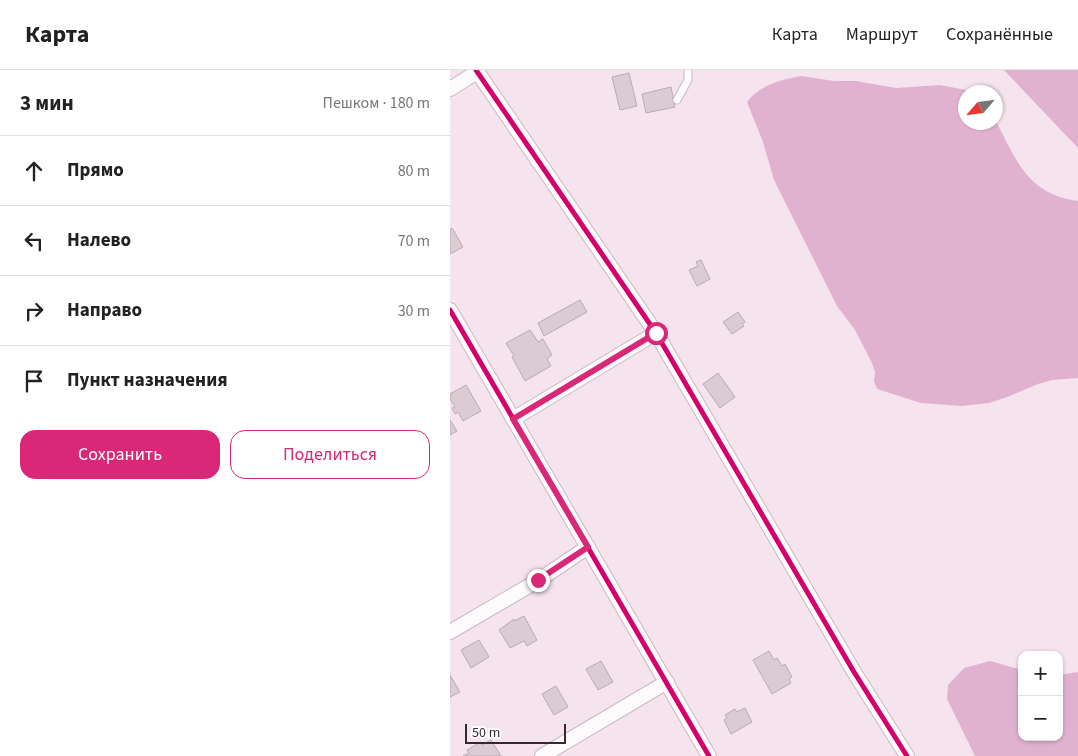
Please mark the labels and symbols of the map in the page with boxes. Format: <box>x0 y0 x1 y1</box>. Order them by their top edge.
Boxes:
north arrow <box>958 85 1003 130</box>
route start <box>645 322 668 345</box>
route end <box>527 569 550 592</box>
scale bar <box>465 721 566 744</box>

